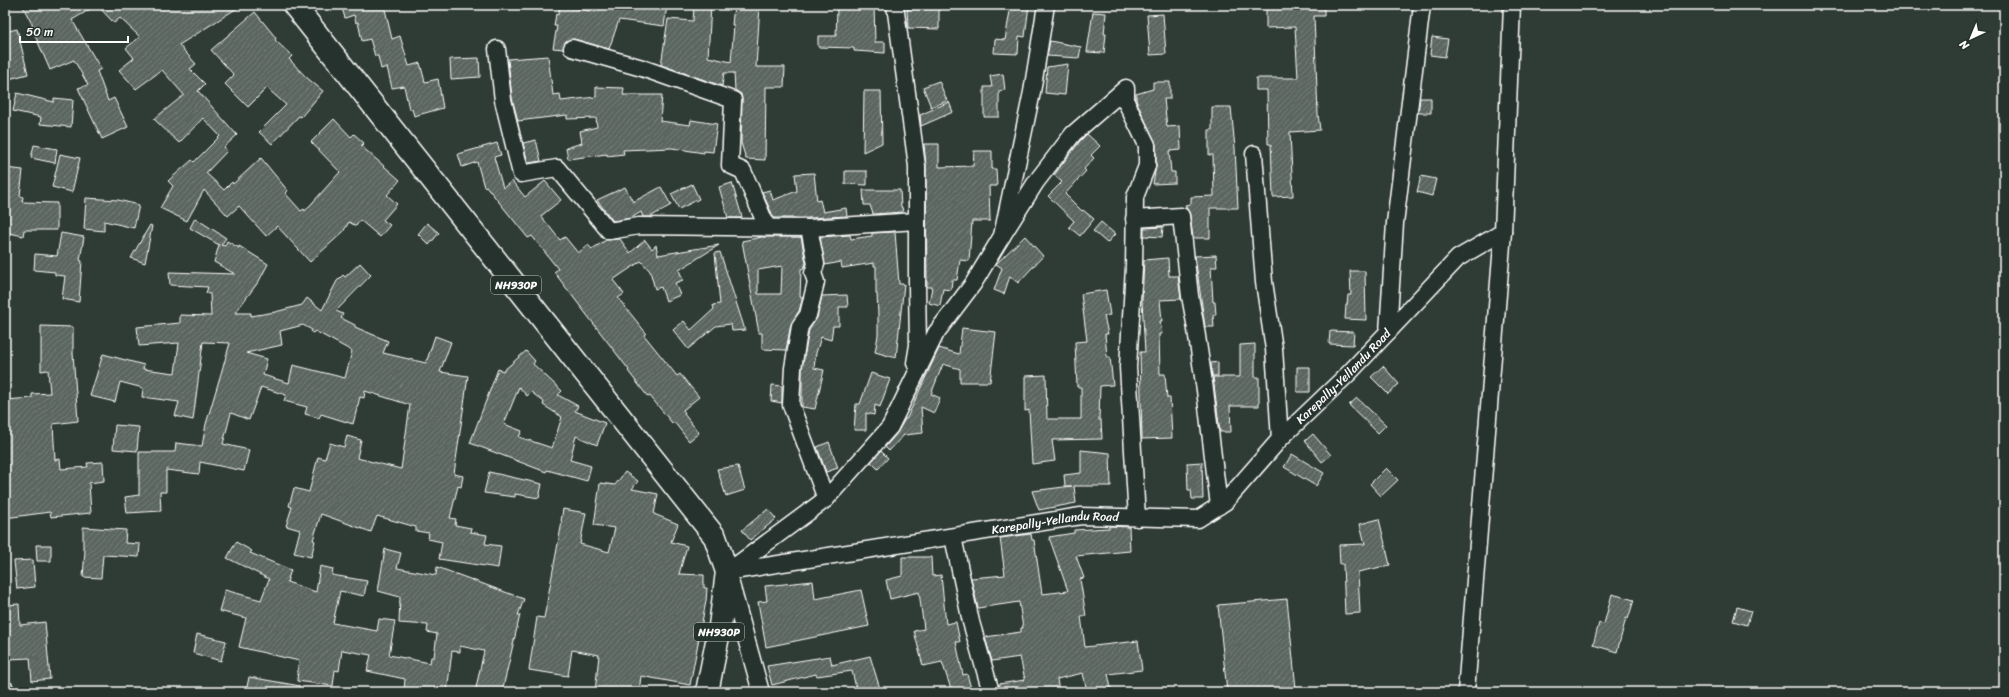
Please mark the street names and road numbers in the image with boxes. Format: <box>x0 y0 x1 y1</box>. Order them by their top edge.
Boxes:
road number: NH930P <box>491 276 541 294</box>
street label: Karepally-Yellandu Road <box>1290 322 1398 430</box>
street label: Karepally-Yellandu Road <box>990 505 1121 541</box>
road number: NH930P <box>694 623 744 641</box>

